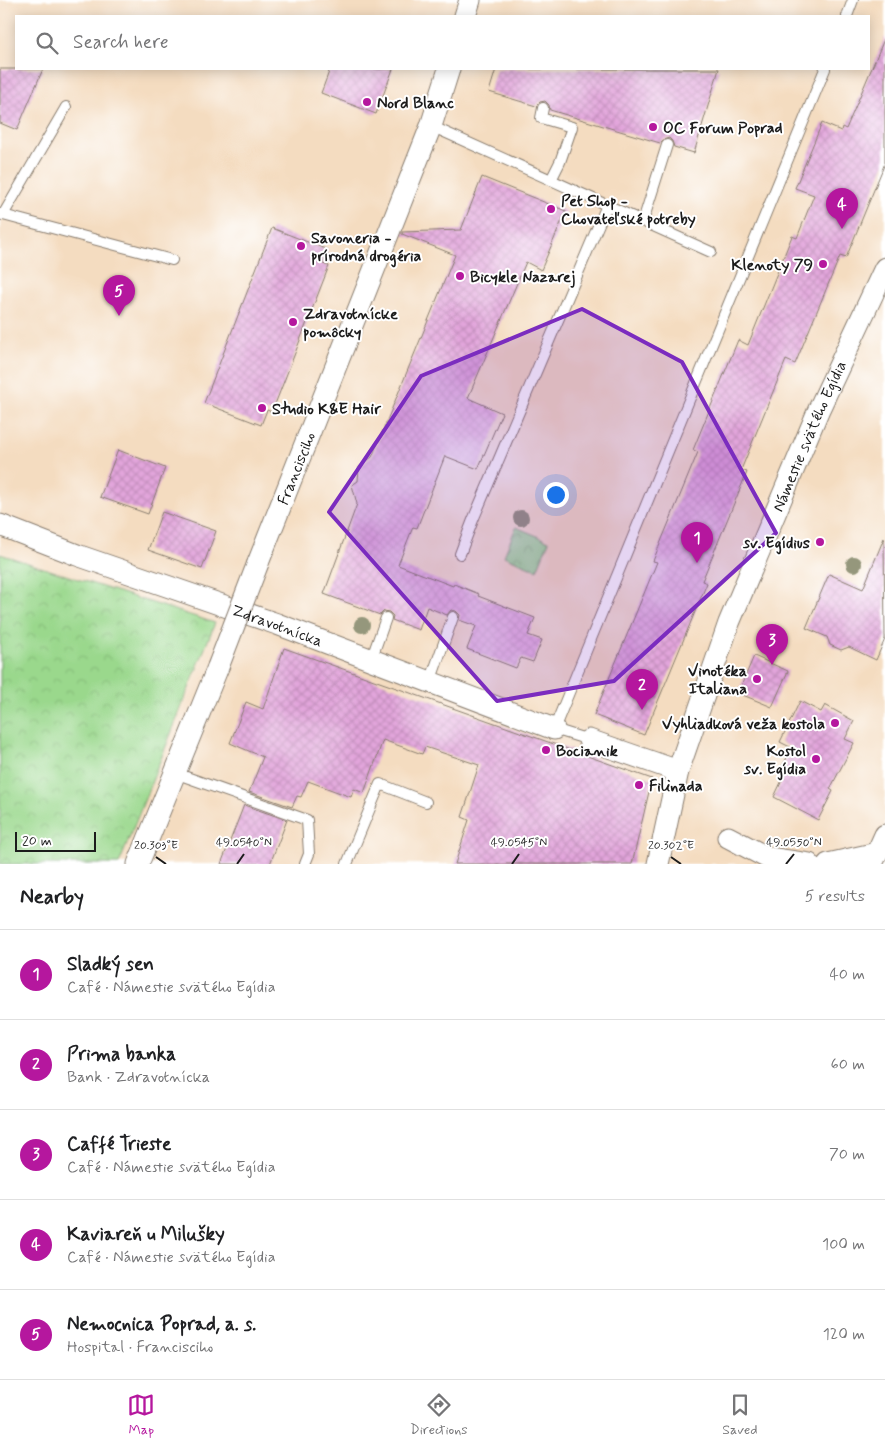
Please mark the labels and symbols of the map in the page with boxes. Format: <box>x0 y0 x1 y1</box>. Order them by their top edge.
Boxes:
place label: Nord Blanc <box>377 93 454 114</box>
marker: Nord Blanc <box>361 96 373 108</box>
place label: OC Forum Poprad <box>663 118 783 139</box>
marker: OC Forum Poprad <box>647 121 659 133</box>
pin: 4 <box>826 188 858 229</box>
place label: Pet Shop - Chovateľské potreby <box>561 191 696 230</box>
marker: Pet Shop - Chovateľské potreby <box>545 203 557 215</box>
place label: Savoneria - prírodná drogéria <box>311 228 422 268</box>
marker: Savoneria - prírodná drogéria <box>295 240 307 252</box>
place label: Klenoty 79 <box>731 255 813 276</box>
marker: Klenoty 79 <box>817 258 829 270</box>
place label: Bicykle Nazarej <box>470 267 576 288</box>
marker: Bicykle Nazarej <box>454 270 466 282</box>
pin: 5 <box>103 275 135 316</box>
place label: Zdravotnícke pomôcky <box>303 304 398 343</box>
marker: Zdravotnícke pomôcky <box>287 316 299 328</box>
street label: Námestie svätého Egídia <box>768 357 852 515</box>
place label: Studio K&E Hair <box>272 399 381 420</box>
marker: Studio K&E Hair <box>256 402 268 414</box>
street label: Francisciho <box>273 429 321 508</box>
your location <box>543 482 569 508</box>
pin: 1 <box>681 522 713 563</box>
place label: sv. Egídius <box>742 533 810 555</box>
marker: sv. Egídius <box>814 536 826 548</box>
street label: Zdravotnícka <box>229 600 326 652</box>
pin: 3 <box>756 624 788 665</box>
place label: Vinotéka Italiana <box>688 661 747 700</box>
pin: 2 <box>626 669 658 710</box>
marker: Vinotéka Italiana <box>751 673 763 685</box>
place label: Vyhliadková veža kostola <box>662 714 825 735</box>
marker: Vyhliadková veža kostola <box>829 717 841 729</box>
place label: Bocianik <box>556 741 618 762</box>
place label: Kostol sv. Egídia <box>743 741 806 781</box>
marker: Bocianik <box>540 744 552 756</box>
marker: Kostol sv. Egídia <box>810 753 822 765</box>
place label: Filinada <box>649 776 703 797</box>
marker: Filinada <box>633 779 645 791</box>
scale bar <box>15 829 96 852</box>
text: 49.0540°N <box>216 835 272 851</box>
text: 49.0545°N <box>491 835 547 851</box>
text: 49.0550°N <box>766 835 822 851</box>
text: 20.303°E <box>134 838 178 854</box>
text: 20.302°E <box>648 838 694 854</box>

